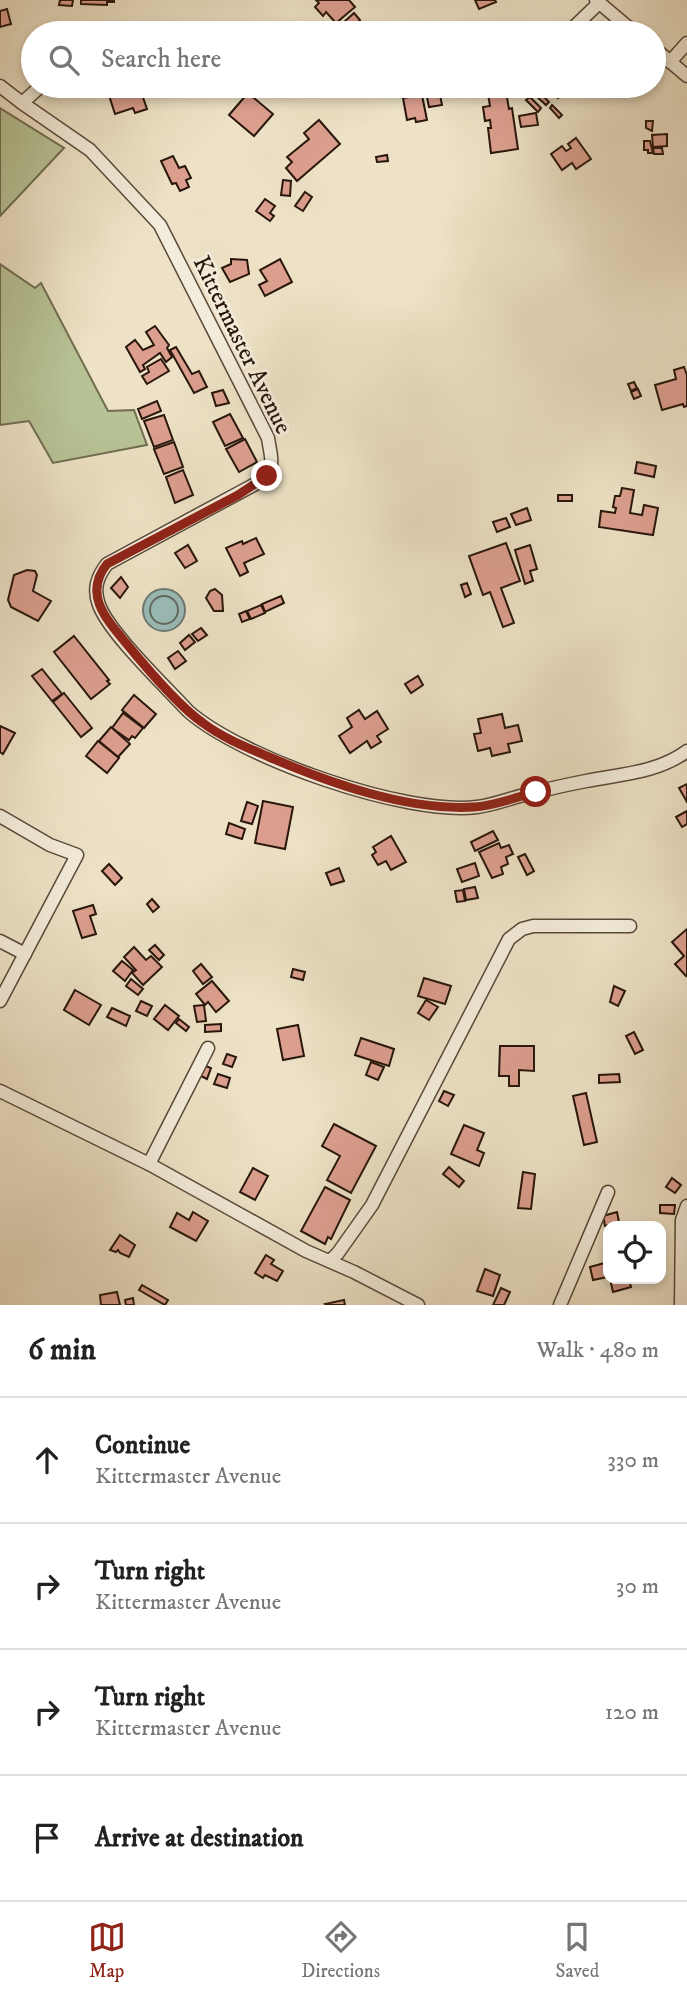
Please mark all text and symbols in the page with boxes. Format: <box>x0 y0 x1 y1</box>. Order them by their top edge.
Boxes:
search box <box>21 21 666 98</box>
icon: search <box>45 41 83 79</box>
text: Search here <box>101 43 221 76</box>
street label: Kittermaster Avenue <box>186 251 298 439</box>
route end <box>251 460 282 491</box>
route start <box>520 776 551 807</box>
map controls <box>603 1221 666 1284</box>
button: locate <box>603 1221 666 1284</box>
text: 6 min <box>28 1332 96 1369</box>
text: Walk · 480 m <box>536 1336 659 1365</box>
text: Continue <box>95 1429 190 1462</box>
icon: ahead <box>28 1441 66 1479</box>
text: 330 m <box>607 1446 659 1475</box>
text: Kittermaster Avenue <box>95 1462 281 1491</box>
text: Turn right <box>95 1555 205 1588</box>
icon: right <box>28 1567 66 1605</box>
text: 30 m <box>616 1572 659 1601</box>
text: Kittermaster Avenue <box>95 1588 281 1617</box>
text: Turn right <box>95 1681 205 1714</box>
icon: right <box>28 1693 66 1731</box>
text: 120 m <box>605 1698 659 1727</box>
text: Kittermaster Avenue <box>95 1714 281 1743</box>
icon: arrive <box>28 1819 66 1857</box>
text: Arrive at destination <box>95 1822 304 1855</box>
tab: Map <box>88 1918 126 1983</box>
tab: Directions <box>301 1918 380 1983</box>
tab: Saved <box>556 1918 599 1983</box>

